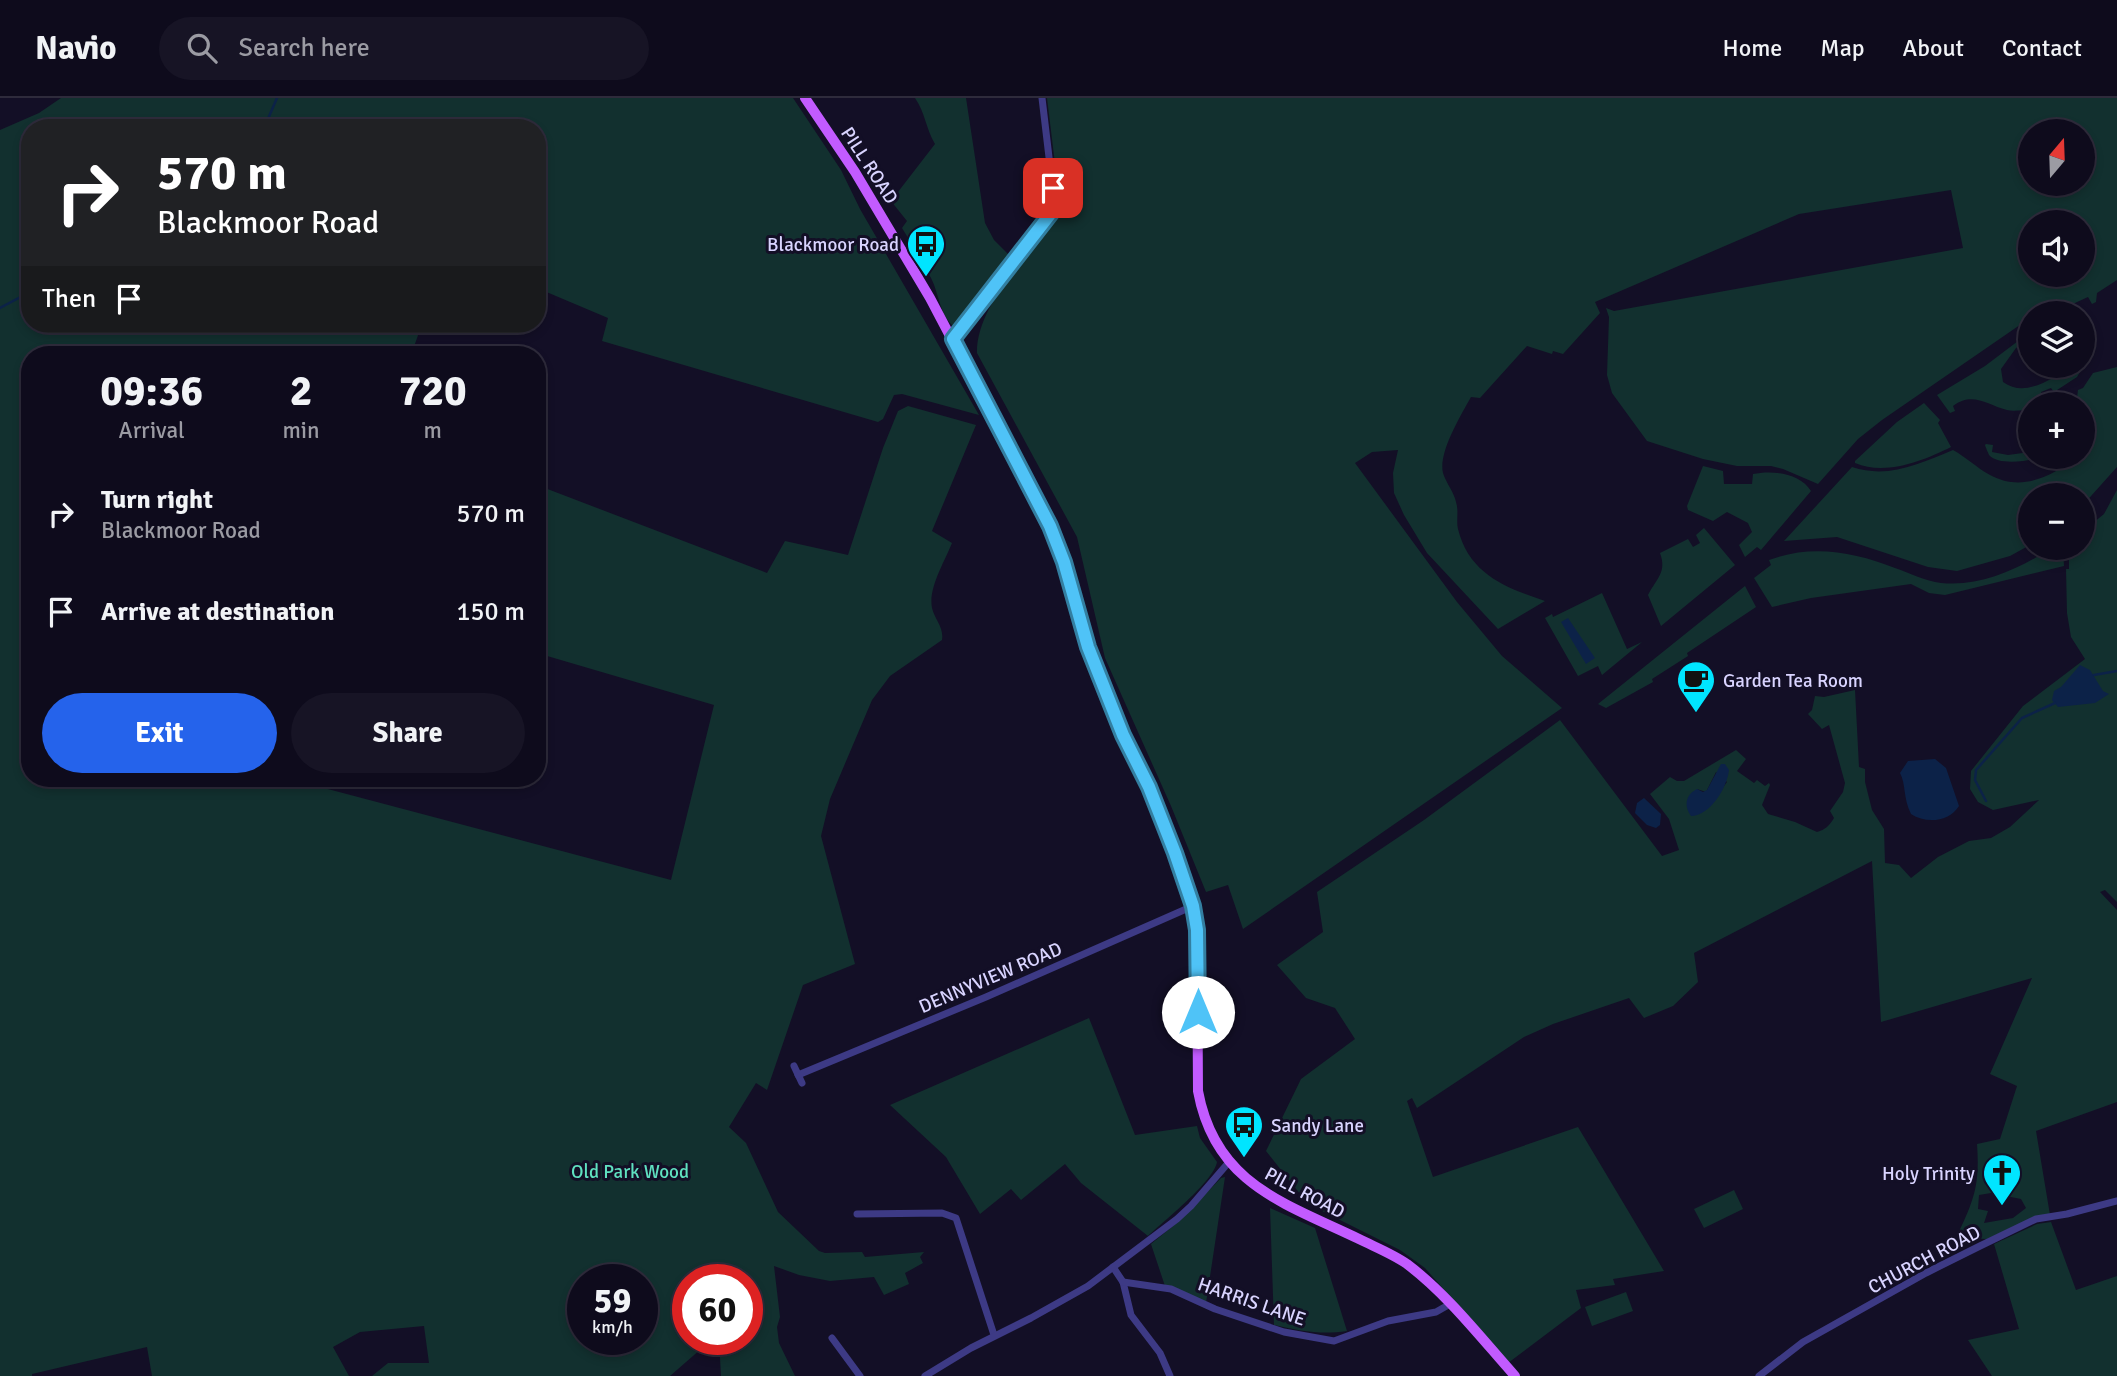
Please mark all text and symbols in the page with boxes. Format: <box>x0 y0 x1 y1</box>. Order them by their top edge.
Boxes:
search box <box>159 17 649 80</box>
text: Navio <box>35 28 117 69</box>
icon: search <box>183 29 221 67</box>
text: Search here <box>239 32 370 64</box>
text: Home <box>1722 33 1782 63</box>
text: Map <box>1820 33 1865 63</box>
text: About <box>1903 33 1964 63</box>
text: Contact <box>2002 33 2082 63</box>
north arrow <box>2018 119 2095 196</box>
map controls <box>2018 119 2095 560</box>
street label: PILL ROAD <box>835 122 903 209</box>
text: 570 m <box>157 143 287 203</box>
icon: right <box>42 147 133 238</box>
pin <box>1023 158 1083 218</box>
icon: arrive <box>1034 169 1072 207</box>
text: Blackmoor Road <box>157 203 379 242</box>
button: sound <box>2018 210 2095 287</box>
bus stop icon: Blackmoor Road <box>905 223 947 278</box>
place label: Blackmoor Road <box>767 233 899 257</box>
icon: arrive <box>110 280 148 318</box>
text: Then <box>42 283 96 315</box>
button: layers <box>2018 301 2095 378</box>
text: 09:36 <box>100 366 203 417</box>
text: 2 <box>290 366 312 417</box>
text: 720 <box>399 366 467 417</box>
button: + <box>2018 392 2095 469</box>
text: Arrival <box>119 416 185 445</box>
text: min <box>282 416 320 445</box>
text: m <box>424 416 442 445</box>
button: − <box>2018 483 2095 560</box>
text: Turn right <box>101 484 213 516</box>
icon: right <box>42 495 80 533</box>
text: 570 m <box>456 498 525 530</box>
text: Blackmoor Road <box>101 516 261 545</box>
icon: arrive <box>42 593 80 631</box>
text: Arrive at destination <box>101 596 334 628</box>
text: 150 m <box>456 596 525 628</box>
cafe icon: Garden Tea Room <box>1675 659 1717 714</box>
place label: Garden Tea Room <box>1723 669 1863 693</box>
button: Exit <box>42 693 277 773</box>
button: Share <box>291 693 525 773</box>
street label: DENNYVIEW ROAD <box>915 937 1066 1019</box>
position arrow <box>1161 975 1235 1049</box>
bus stop icon: Sandy Lane <box>1223 1104 1265 1159</box>
place label: Sandy Lane <box>1271 1114 1364 1138</box>
church icon: Holy Trinity <box>1981 1152 2023 1207</box>
park label: Old Park Wood <box>571 1160 689 1184</box>
street label: PILL ROAD <box>1260 1162 1349 1224</box>
place label: Holy Trinity <box>1882 1162 1975 1186</box>
street label: CHURCH ROAD <box>1864 1220 1985 1300</box>
speed limit sign: 60 <box>672 1264 763 1355</box>
street label: HARRIS LANE <box>1195 1272 1309 1332</box>
text: 59 <box>594 1279 631 1322</box>
text: km/h <box>592 1316 633 1338</box>

